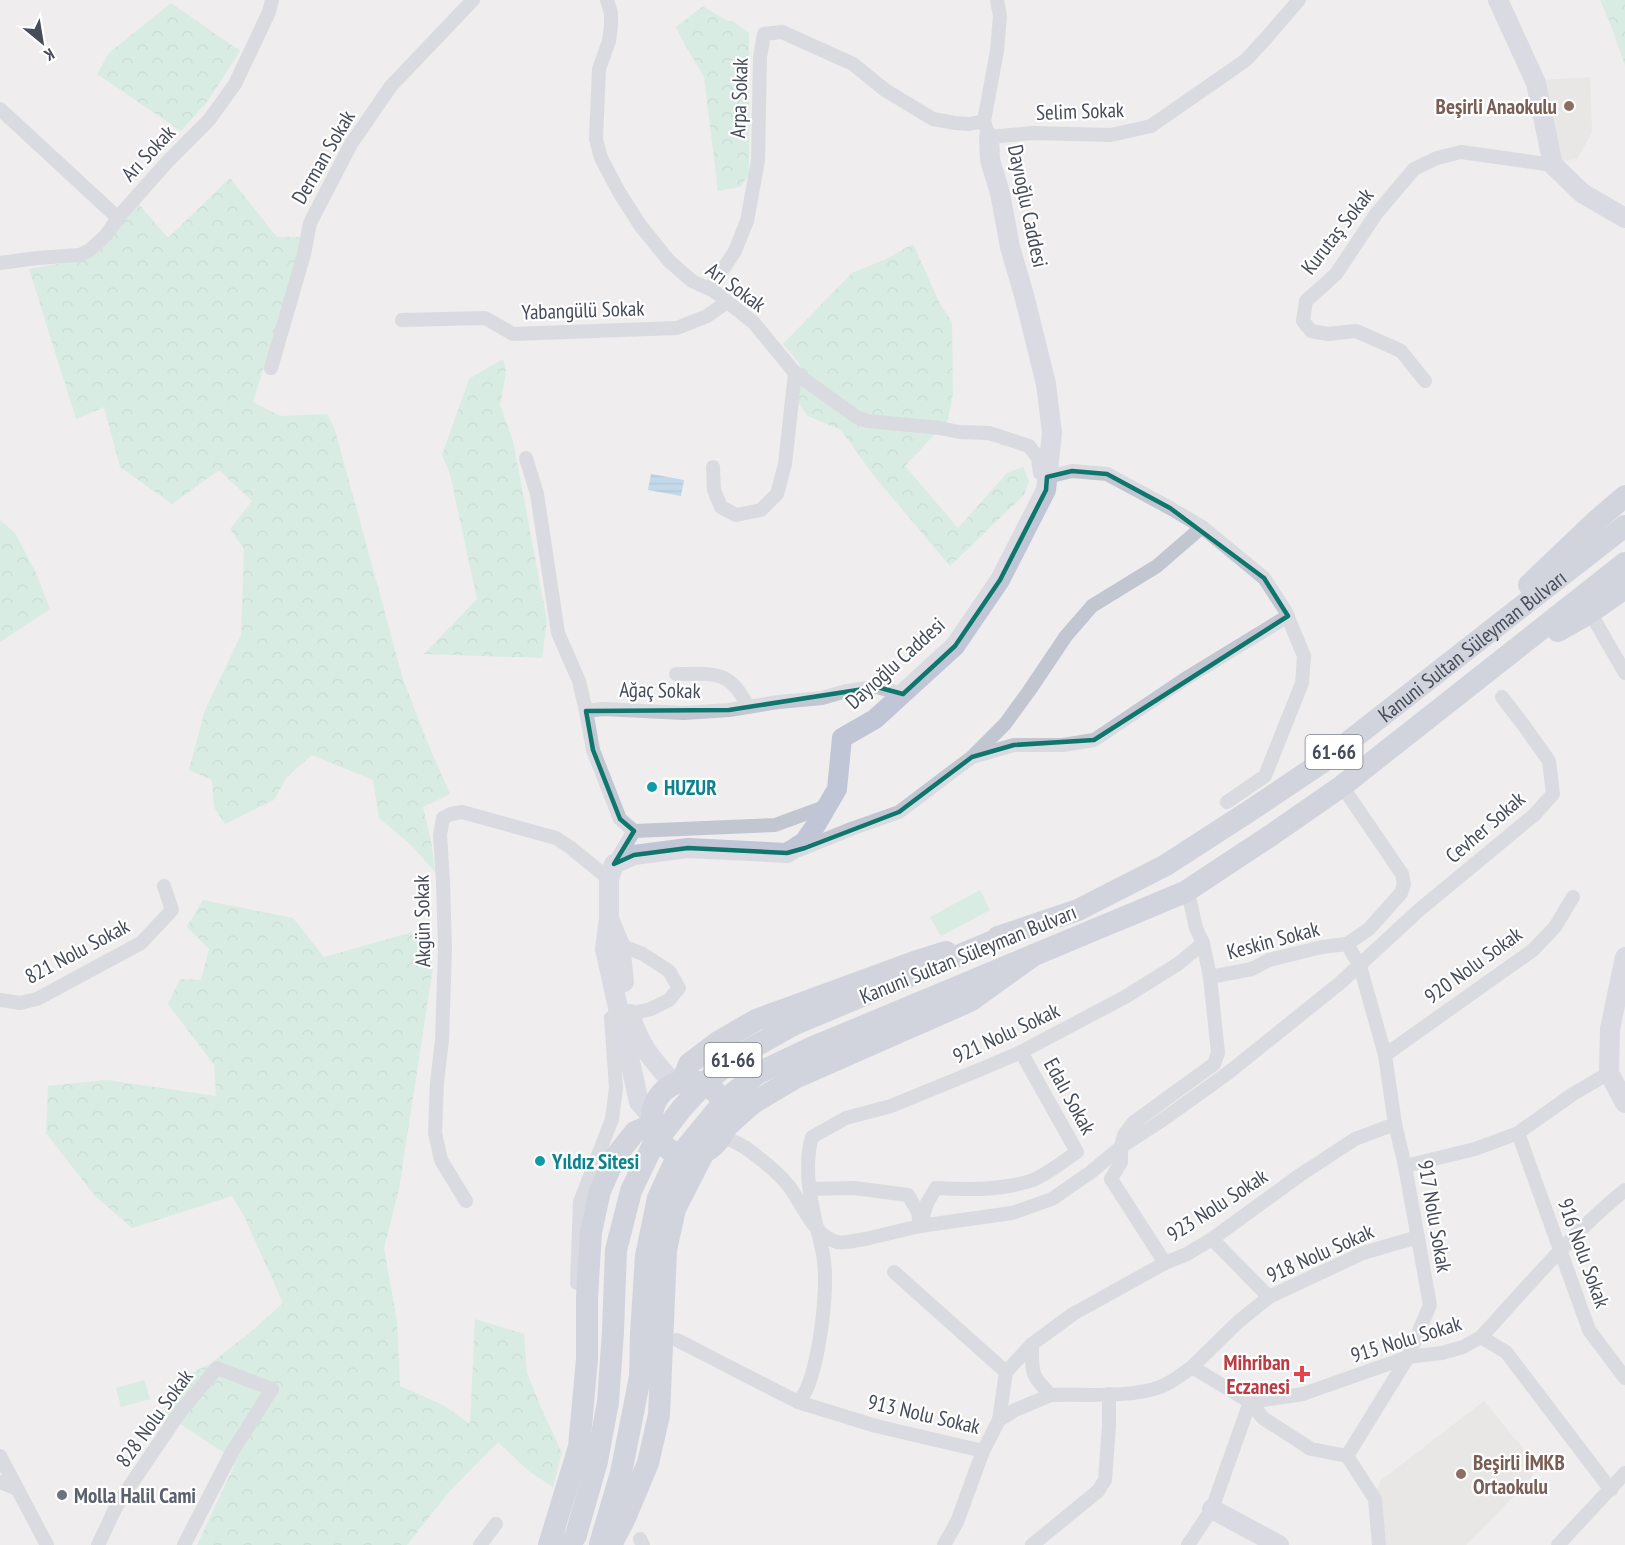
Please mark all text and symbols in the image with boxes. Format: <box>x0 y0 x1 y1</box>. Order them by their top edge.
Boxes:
north arrow <box>12 12 72 72</box>
text: K <box>40 44 58 66</box>
street label: Arpa Sokak <box>724 57 754 139</box>
place label: Beşirli Anaokulu <box>1436 93 1557 120</box>
street label: Selim Sokak <box>1036 96 1124 126</box>
marker: Beşirli Anaokulu <box>1562 99 1576 113</box>
street label: Derman Sokak <box>285 105 361 209</box>
street label: Arı Sokak <box>115 119 181 187</box>
street label: Dayıoğlu Caddesi <box>1002 142 1054 270</box>
street label: Kurutaş Sokak <box>1295 182 1379 280</box>
street label: Arı Sokak <box>701 256 771 318</box>
street label: Yabangülü Sokak <box>521 294 645 326</box>
street label: Kanuni Sultan Süleyman Bulvarı <box>1372 564 1571 728</box>
street label: Dayıoğlu Caddesi <box>840 611 950 715</box>
street label: Ağaç Sokak <box>619 676 701 704</box>
road number: 61-66 <box>1306 735 1362 769</box>
place label: HUZUR <box>664 774 717 801</box>
marker: HUZUR <box>645 780 659 794</box>
street label: Cevher Sokak <box>1440 785 1530 869</box>
street label: Akgün Sokak <box>408 875 436 967</box>
street label: Kanuni Sultan Süleyman Bulvarı <box>856 898 1080 1010</box>
street label: 821 Nolu Sokak <box>20 912 134 990</box>
street label: Keskin Sokak <box>1224 915 1322 965</box>
street label: 920 Nolu Sokak <box>1419 920 1527 1010</box>
street label: 921 Nolu Sokak <box>948 997 1064 1069</box>
road number: 61-66 <box>704 1043 762 1077</box>
street label: Edalı Sokak <box>1038 1053 1102 1139</box>
place label: Yıldız Sitesi <box>551 1148 639 1175</box>
marker: Yıldız Sitesi <box>533 1154 547 1168</box>
street label: 917 Nolu Sokak <box>1412 1158 1458 1274</box>
street label: 923 Nolu Sokak <box>1162 1163 1272 1247</box>
street label: 916 Nolu Sokak <box>1552 1195 1616 1311</box>
street label: 918 Nolu Sokak <box>1262 1217 1378 1289</box>
street label: 915 Nolu Sokak <box>1347 1309 1465 1369</box>
place label: Mihriban Eczanesi <box>1224 1349 1290 1400</box>
street label: 828 Nolu Sokak <box>109 1364 199 1472</box>
marker: Mihriban Eczanesi <box>1295 1367 1309 1381</box>
street label: 913 Nolu Sokak <box>865 1388 983 1440</box>
place label: Beşirli İMKB Ortaokulu <box>1473 1449 1565 1500</box>
marker: Beşirli İMKB Ortaokulu <box>1454 1467 1468 1481</box>
place label: Molla Halil Cami <box>74 1482 196 1509</box>
marker: Molla Halil Cami <box>55 1488 69 1502</box>

